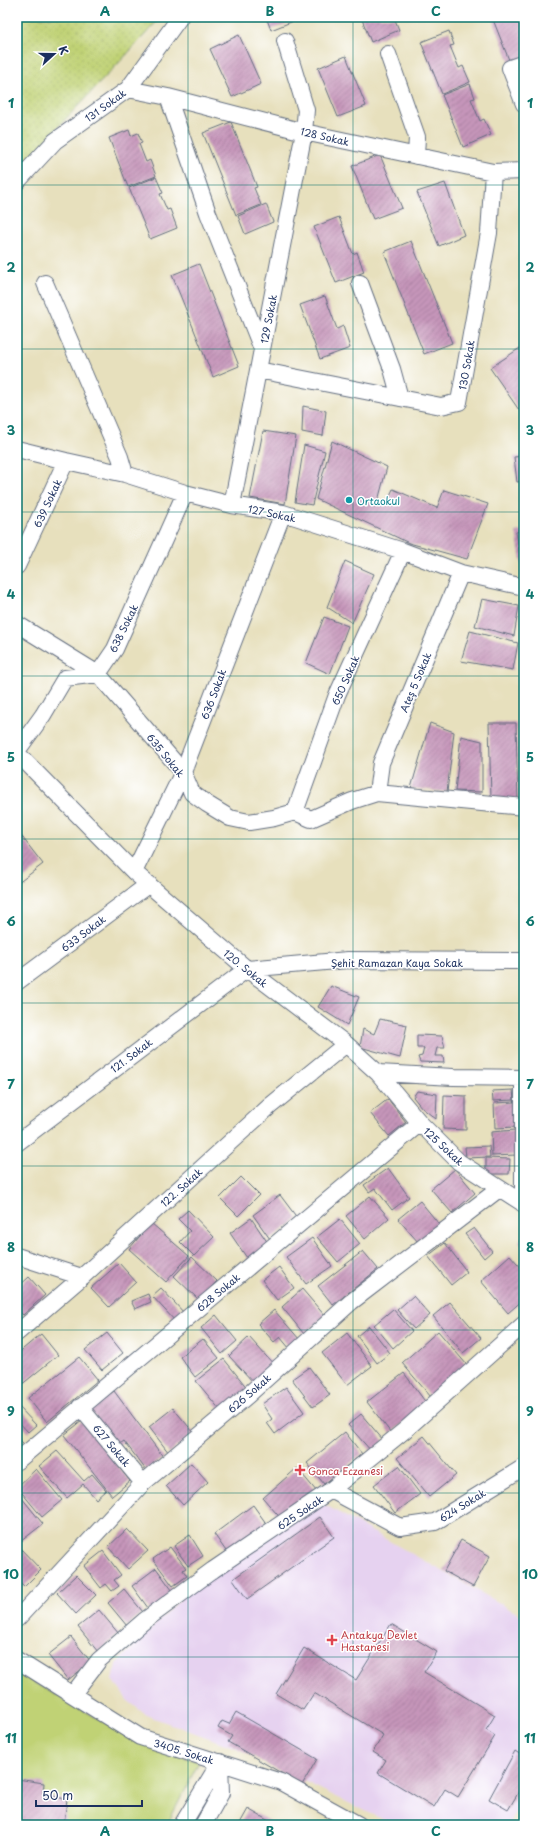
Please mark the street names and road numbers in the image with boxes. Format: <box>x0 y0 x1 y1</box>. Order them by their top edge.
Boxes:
street label: 131 Sokak <box>81 85 129 125</box>
street label: 128 Sokak <box>299 123 351 149</box>
street label: 129 Sokak <box>256 293 280 345</box>
street label: 130 Sokak <box>454 339 478 391</box>
street label: 639 Sokak <box>29 476 65 530</box>
street label: 127 Sokak <box>247 501 298 525</box>
street label: 638 Sokak <box>105 601 141 655</box>
street label: Ateş 5 Sokak <box>396 649 434 714</box>
street label: 650 Sokak <box>327 653 363 707</box>
street label: 636 Sokak <box>197 666 230 721</box>
street label: 635 Sokak <box>144 730 189 780</box>
street label: 633 Sokak <box>58 911 109 955</box>
street label: 120. Sokak <box>221 945 272 991</box>
street label: Şehit Ramazan Kaya Sokak <box>331 955 464 971</box>
street label: 121. Sokak <box>107 1034 155 1076</box>
street label: 125 Sokak <box>421 1123 468 1169</box>
street label: 122. Sokak <box>157 1164 206 1210</box>
street label: 628 Sokak <box>193 1269 243 1315</box>
street label: 626 Sokak <box>224 1370 274 1416</box>
street label: 627 Sokak <box>90 1420 134 1470</box>
street label: 624 Sokak <box>436 1485 488 1525</box>
street label: 625 Sokak <box>274 1491 326 1533</box>
street label: 3405. Sokak <box>152 1735 216 1767</box>

